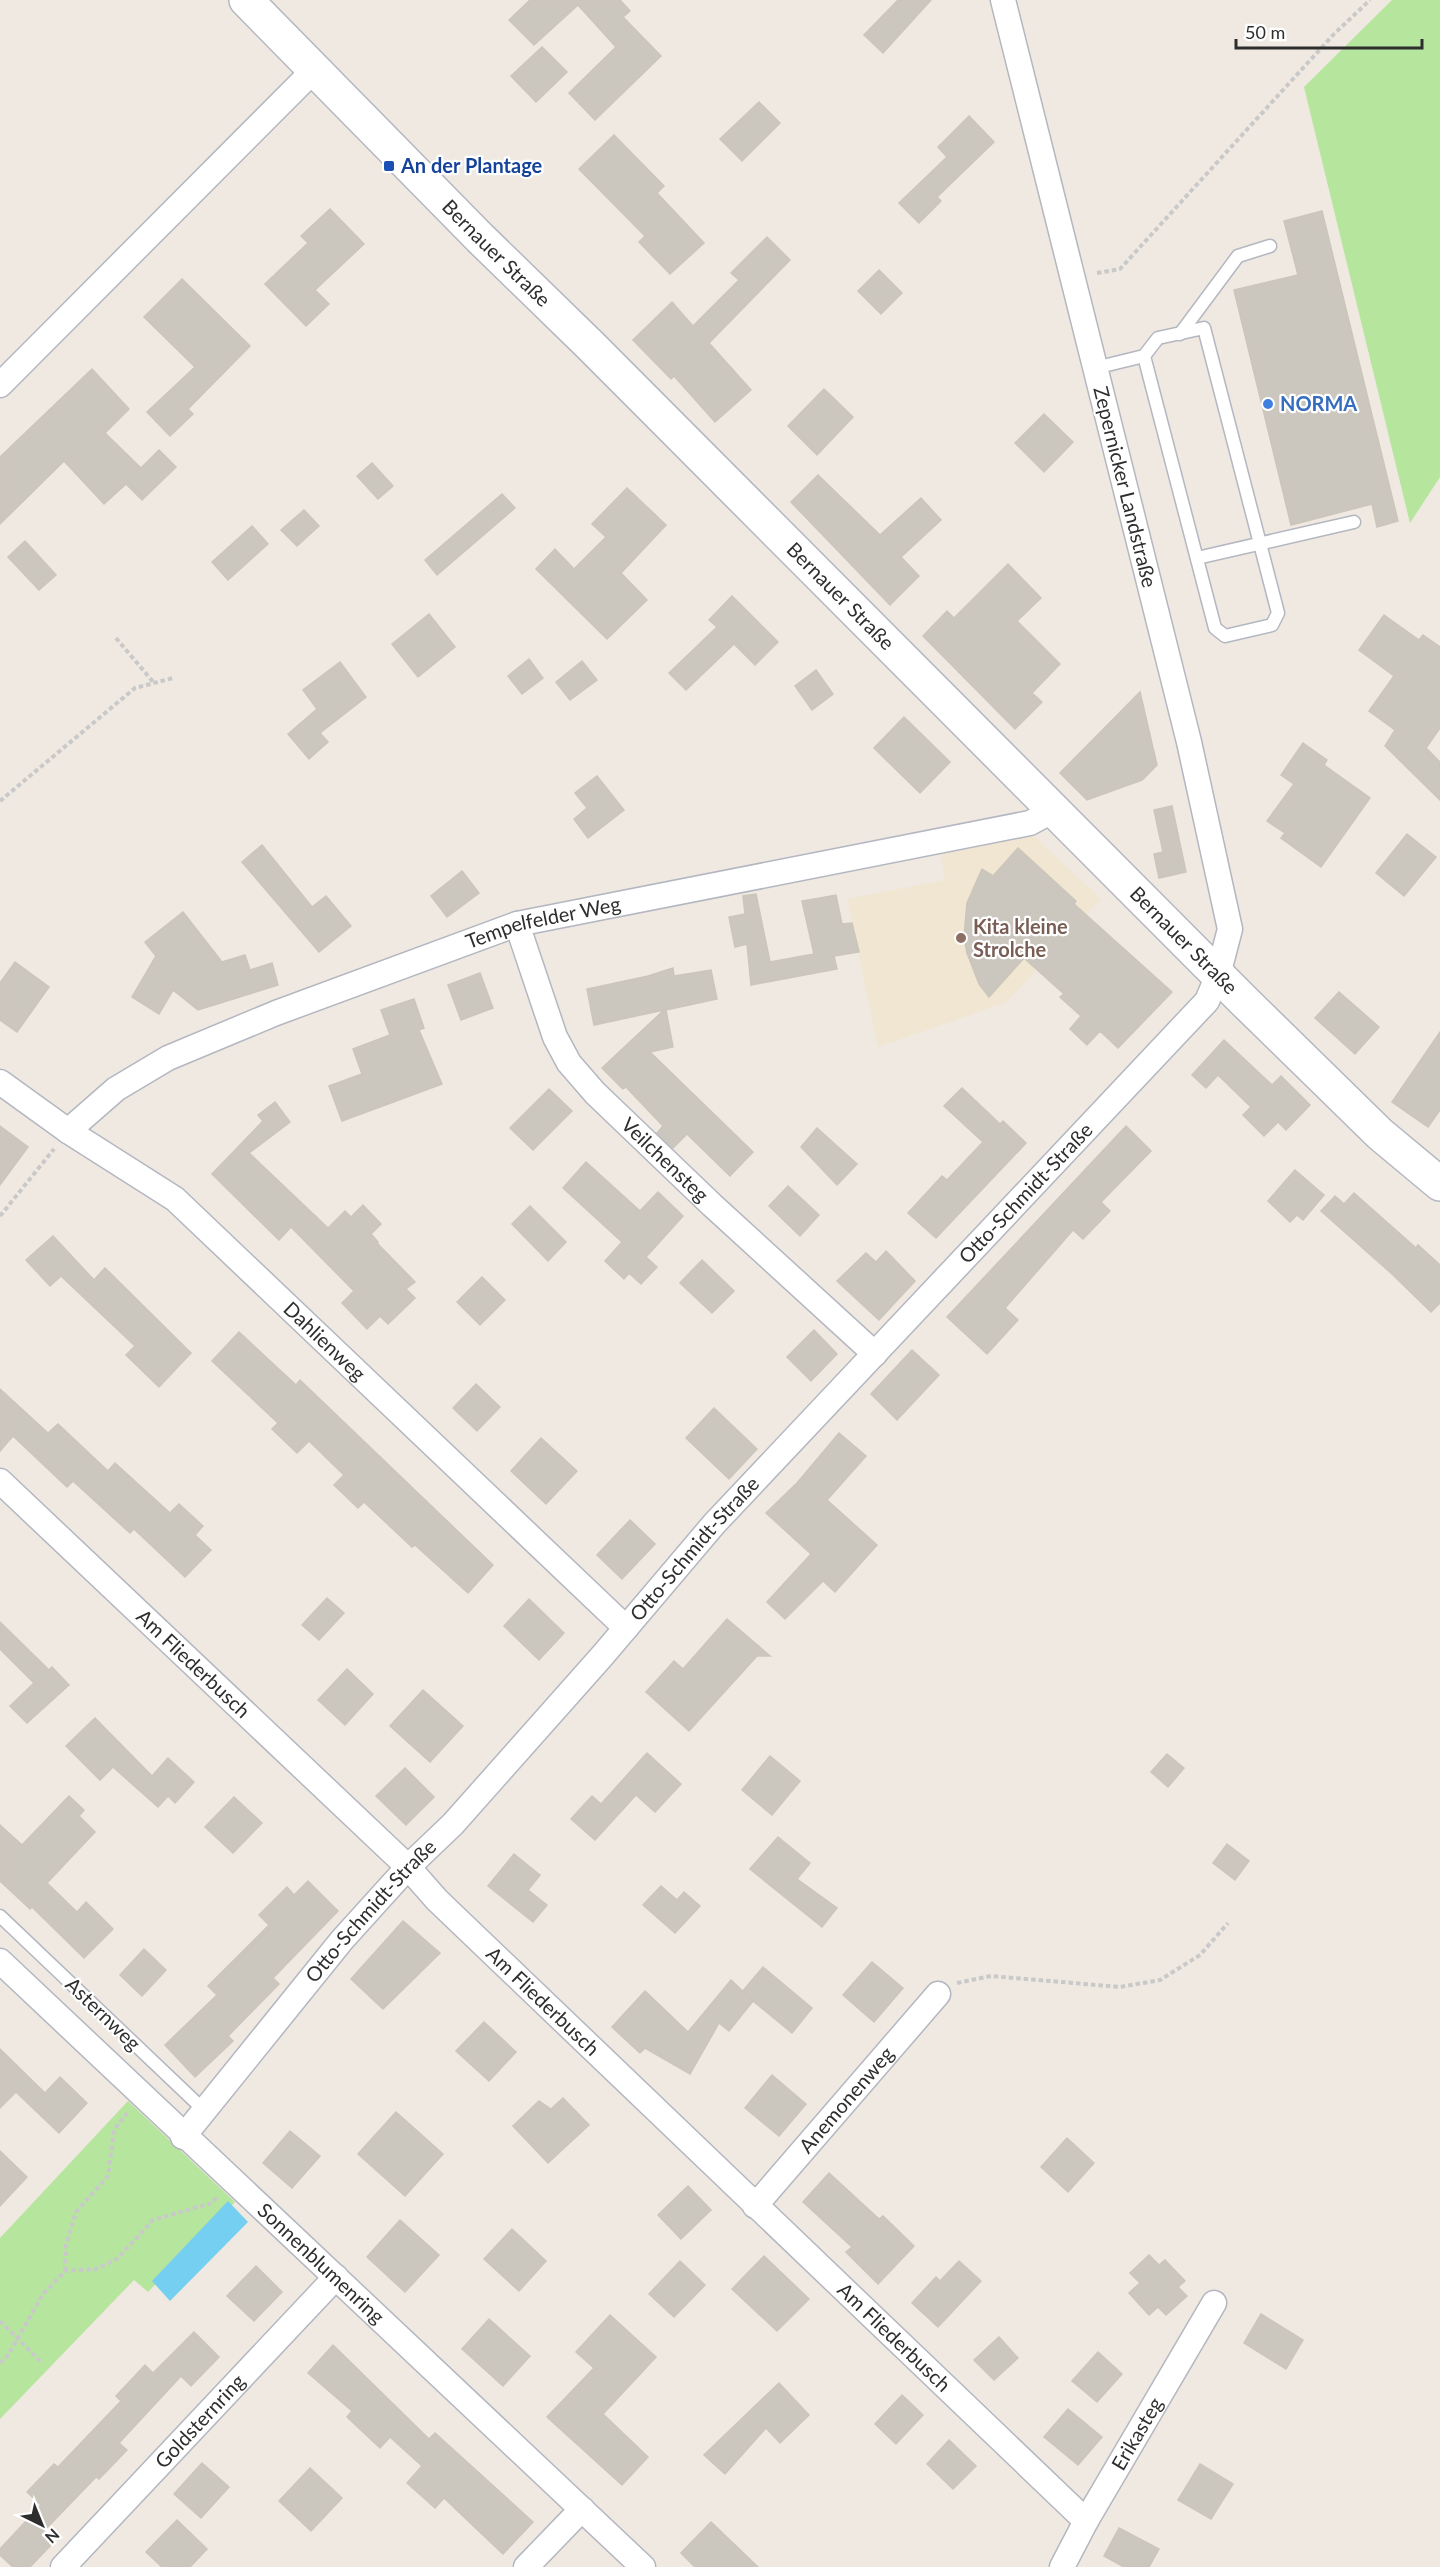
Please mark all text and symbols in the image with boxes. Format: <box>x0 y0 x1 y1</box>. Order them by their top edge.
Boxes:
scale bar <box>1236 12 1422 50</box>
text: 50 m <box>1245 21 1285 43</box>
place label: An der Plantage <box>400 153 543 177</box>
marker: An der Plantage <box>382 159 396 173</box>
street label: Bernauer Straße <box>438 194 556 311</box>
street label: Zepernicker Landstraße <box>1089 384 1163 590</box>
place label: NORMA <box>1280 391 1357 415</box>
marker: NORMA <box>1261 397 1275 411</box>
street label: Bernauer Straße <box>782 537 900 654</box>
street label: Bernauer Straße <box>1126 881 1243 999</box>
street label: Tempelfelder Weg <box>462 891 622 953</box>
place label: Kita kleine Strolche <box>973 914 1068 961</box>
marker: Kita kleine Strolche <box>954 931 968 945</box>
street label: Veilchensteg <box>617 1112 714 1206</box>
street label: Otto-Schmidt-Straße <box>953 1117 1097 1268</box>
street label: Dahlienweg <box>279 1296 371 1385</box>
street label: Otto-Schmidt-Straße <box>624 1471 763 1625</box>
street label: Am Fliederbusch <box>132 1604 256 1722</box>
street label: Otto-Schmidt-Straße <box>300 1834 440 1987</box>
street label: Am Fliederbusch <box>482 1941 605 2060</box>
street label: Asternweg <box>61 1972 146 2055</box>
street label: Anemonenweg <box>793 2041 898 2157</box>
street label: Sonnenblumenring <box>253 2197 390 2328</box>
street label: Am Fliederbusch <box>833 2277 956 2396</box>
street label: Goldsternring <box>149 2369 249 2473</box>
street label: Erikasteg <box>1106 2393 1167 2474</box>
north arrow <box>12 2495 72 2555</box>
text: N <box>42 2525 64 2547</box>

